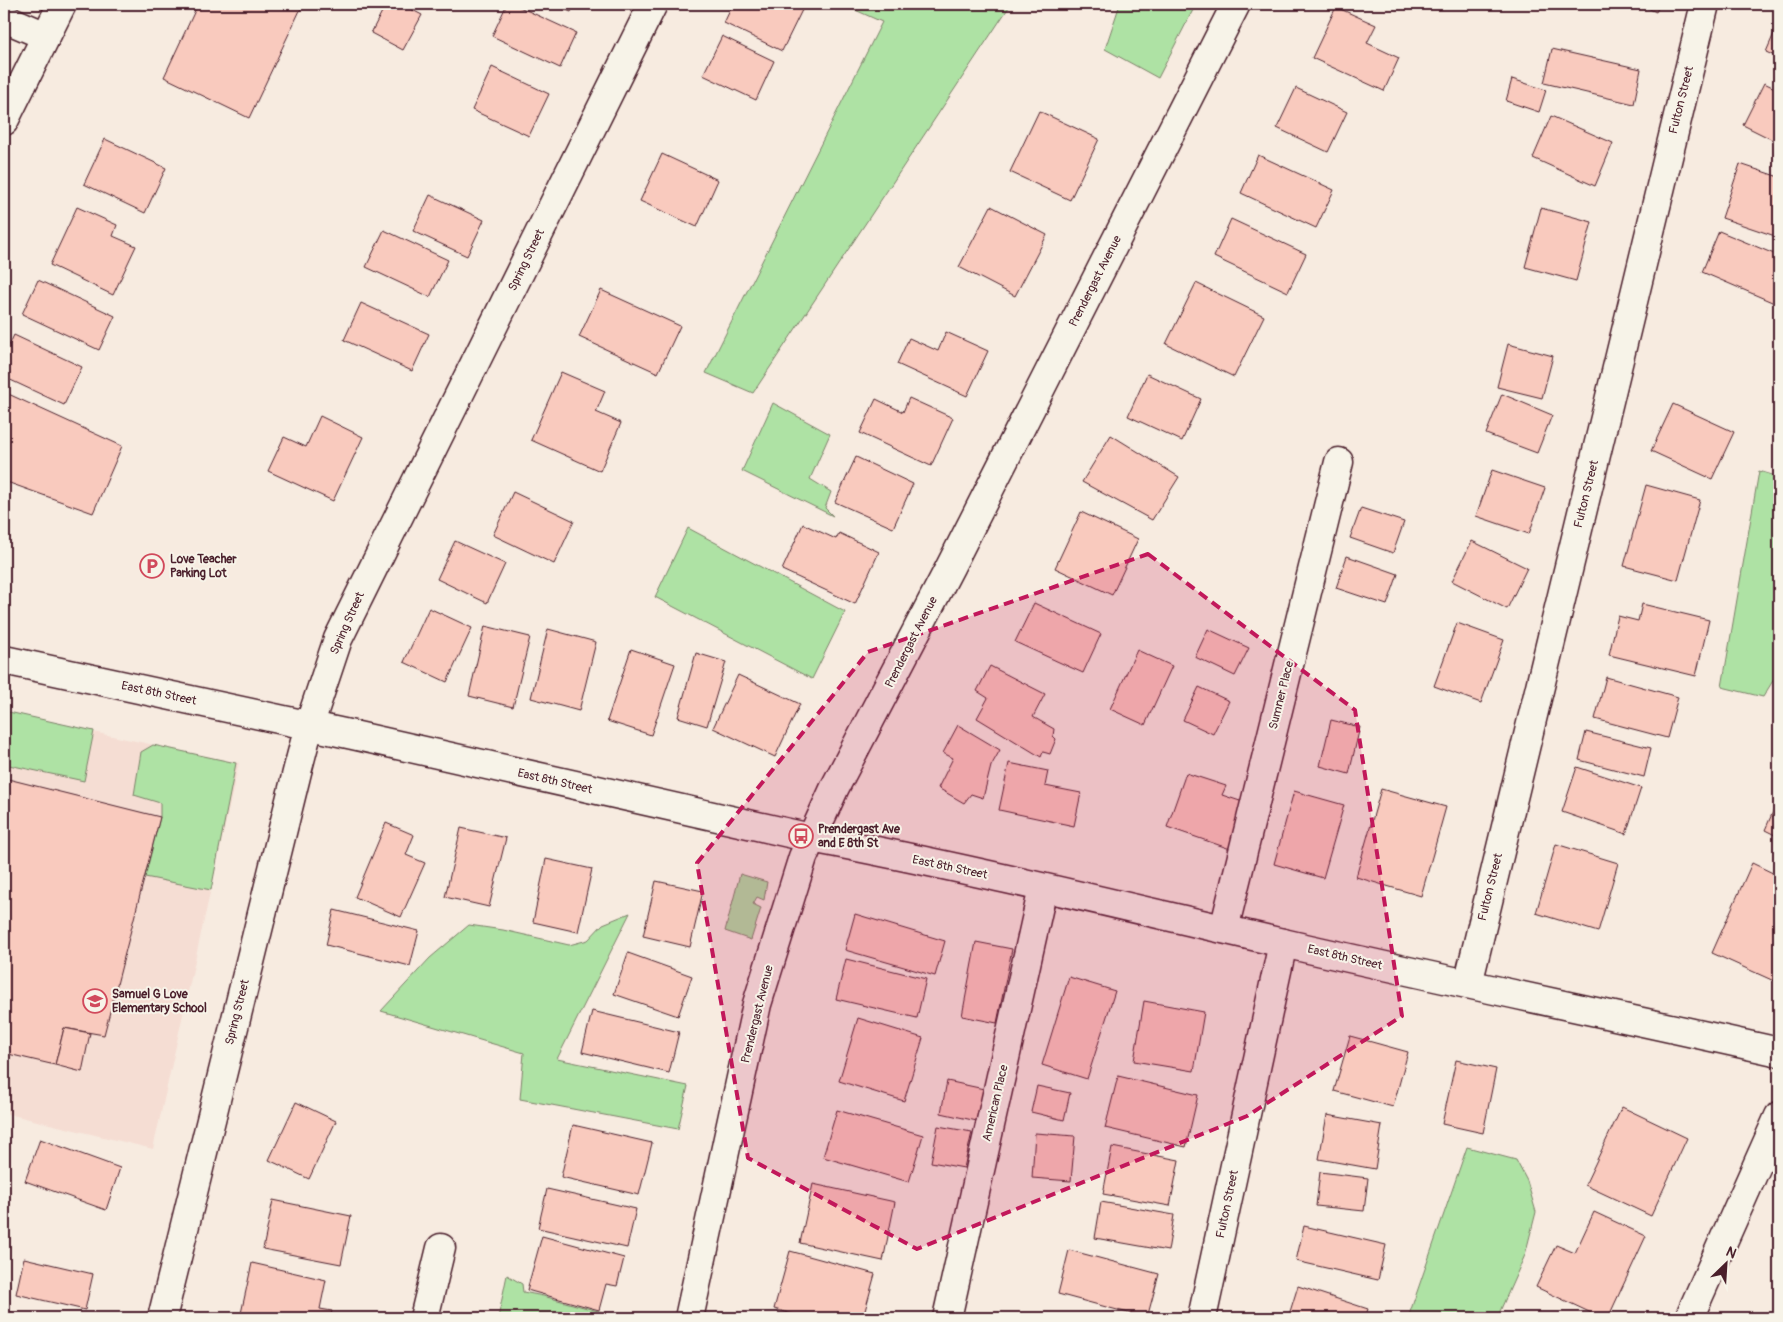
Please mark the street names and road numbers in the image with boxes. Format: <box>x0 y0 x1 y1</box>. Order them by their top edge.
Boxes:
street label: Fulton Street <box>1666 65 1697 136</box>
street label: Spring Street <box>505 227 548 294</box>
street label: Prendergast Avenue <box>1066 233 1125 329</box>
street label: Fulton Street <box>1571 459 1602 530</box>
street label: Spring Street <box>327 589 368 657</box>
street label: Prendergast Avenue <box>882 594 941 690</box>
street label: Sumner Place <box>1266 659 1297 731</box>
street label: East 8th Street <box>120 678 198 709</box>
street label: East 8th Street <box>516 766 594 797</box>
street label: East 8th Street <box>911 852 989 883</box>
street label: Fulton Street <box>1475 852 1506 923</box>
street label: East 8th Street <box>1306 942 1384 973</box>
street label: Prendergast Avenue <box>738 964 777 1065</box>
street label: Spring Street <box>222 978 253 1046</box>
street label: American Place <box>979 1063 1012 1143</box>
street label: Fulton Street <box>1213 1169 1242 1240</box>

